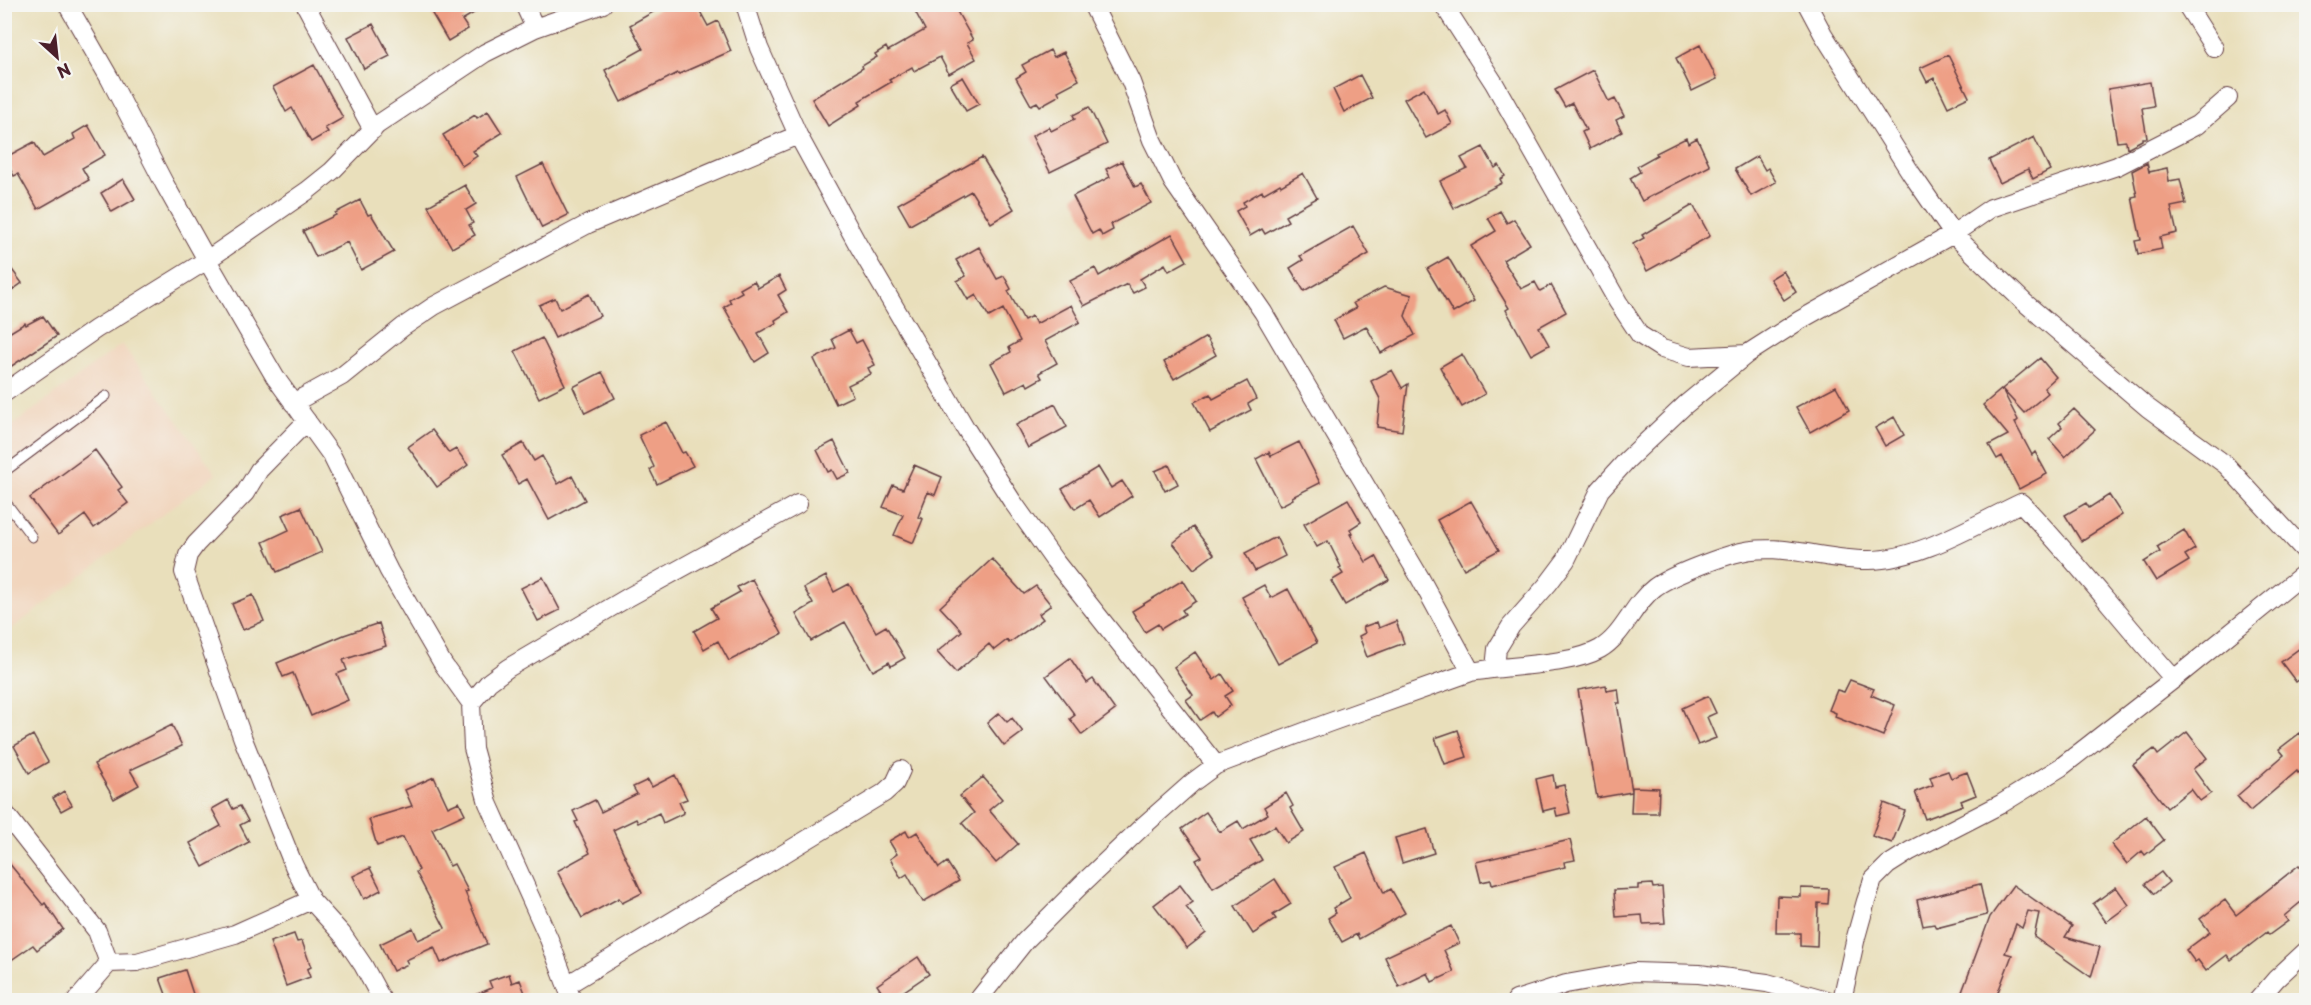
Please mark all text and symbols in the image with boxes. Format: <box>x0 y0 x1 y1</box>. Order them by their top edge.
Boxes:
north arrow <box>27 27 87 87</box>
text: N <box>53 58 75 85</box>

